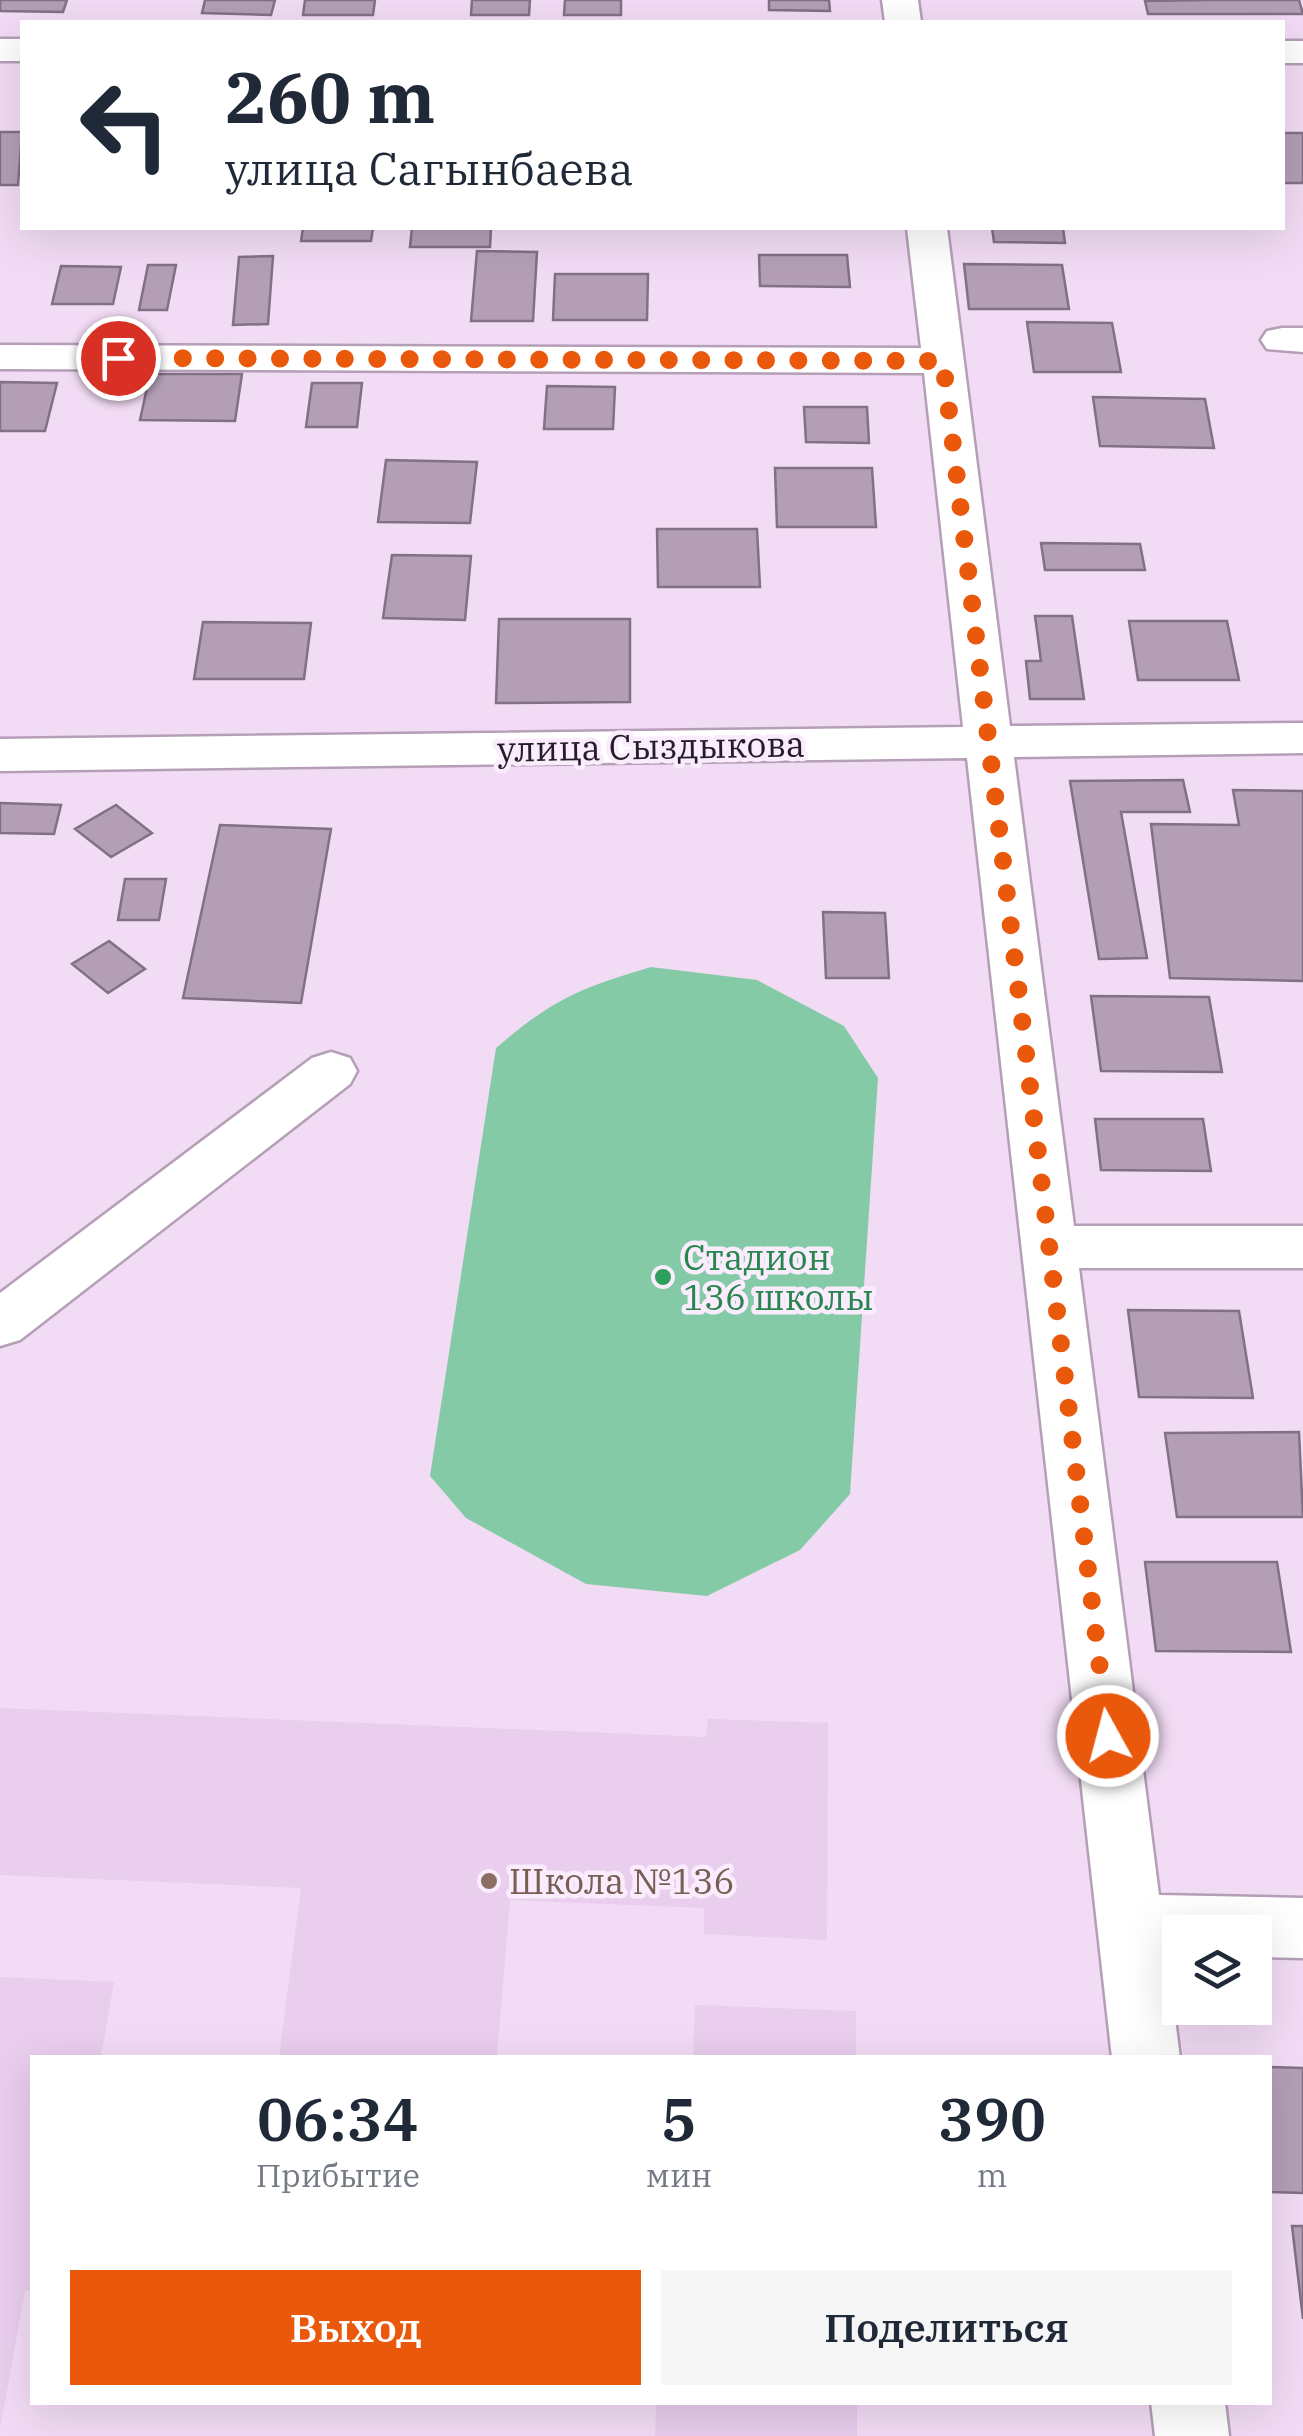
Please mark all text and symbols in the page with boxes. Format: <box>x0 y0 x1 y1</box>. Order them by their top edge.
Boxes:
text: 260 m <box>225 51 435 142</box>
icon: left <box>60 60 190 190</box>
text: улица Сагынбаева <box>225 139 634 197</box>
pin <box>76 316 161 401</box>
icon: arrive <box>91 331 146 386</box>
street label: улица Сыздыкова <box>497 720 805 772</box>
place label: Стадион 136 школы <box>683 1234 874 1320</box>
marker: Стадион 136 школы <box>652 1266 674 1288</box>
position arrow <box>1056 1684 1160 1788</box>
place label: Школа №136 <box>509 1858 734 1904</box>
marker: Школа №136 <box>478 1870 500 1892</box>
map controls <box>1162 1915 1272 2025</box>
button: layers <box>1162 1915 1272 2025</box>
text: 06:34 <box>257 2079 419 2158</box>
text: 5 <box>661 2079 697 2158</box>
text: 390 <box>938 2079 1046 2158</box>
text: Прибытие <box>256 2154 420 2196</box>
text: мин <box>646 2154 712 2196</box>
text: m <box>977 2154 1007 2196</box>
button: Выход <box>70 2270 641 2385</box>
button: Поделиться <box>661 2270 1232 2385</box>

